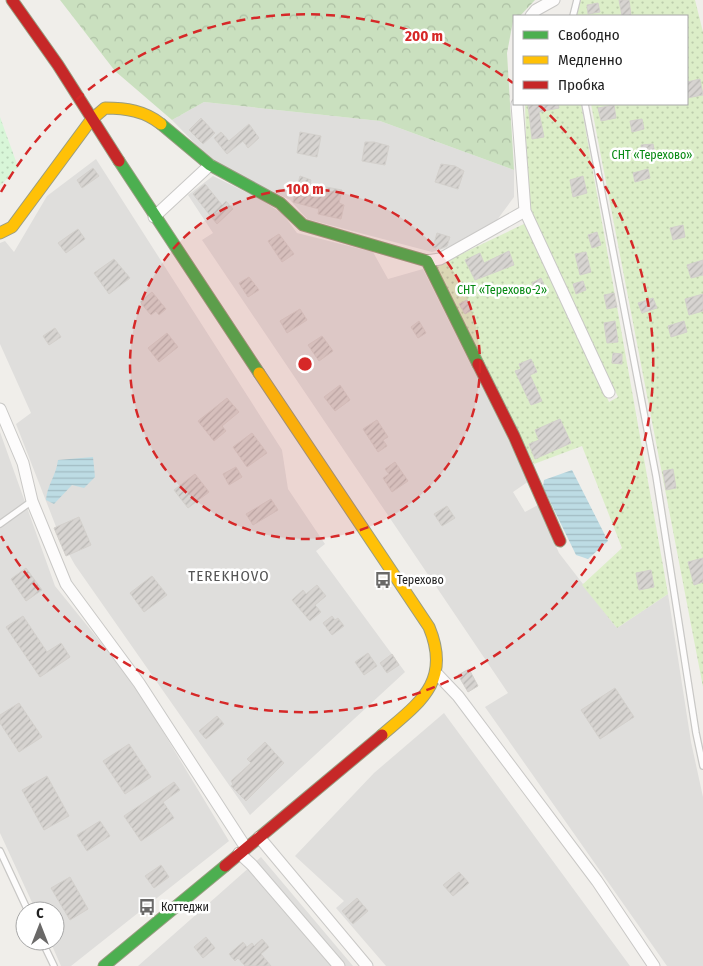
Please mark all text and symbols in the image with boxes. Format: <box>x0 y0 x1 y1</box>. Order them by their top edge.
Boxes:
legend <box>513 15 688 105</box>
text: Свободно <box>558 26 620 44</box>
text: 200 m <box>404 27 443 45</box>
text: Медленно <box>558 51 623 69</box>
text: Пробка <box>558 76 605 94</box>
park label: СНТ «Терехово» <box>612 148 692 162</box>
text: 100 m <box>286 180 324 198</box>
park label: СНТ «Терехово-2» <box>457 283 547 297</box>
centre of rings <box>296 355 314 373</box>
district label: TEREKHOVO <box>188 567 270 585</box>
bus stop icon: Терехово <box>373 570 393 590</box>
place label: Терехово <box>397 573 444 587</box>
bus stop icon: Коттеджи <box>137 897 157 917</box>
place label: Коттеджи <box>161 900 209 914</box>
north arrow <box>15 901 65 951</box>
text: С <box>36 905 44 922</box>

